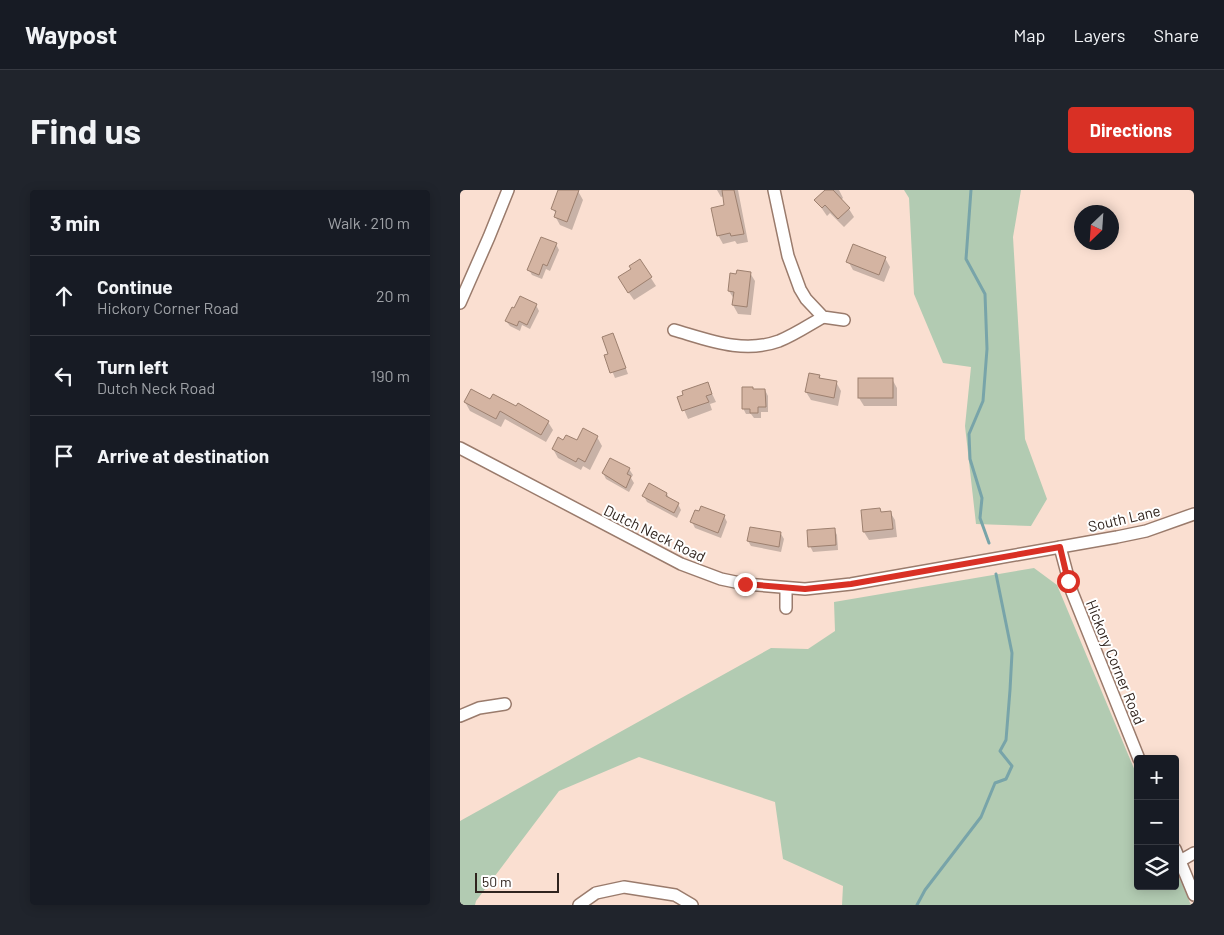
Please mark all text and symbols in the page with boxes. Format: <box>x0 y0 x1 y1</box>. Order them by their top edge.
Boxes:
text: Waypost <box>25 20 117 49</box>
text: Map <box>1013 24 1045 46</box>
text: Layers <box>1073 24 1126 46</box>
text: Share <box>1154 24 1199 46</box>
button: Directions <box>1068 107 1194 153</box>
text: Find us <box>30 109 141 151</box>
north arrow <box>1074 205 1119 250</box>
text: 3 min <box>50 210 100 235</box>
text: Walk · 210 m <box>328 213 410 232</box>
text: Continue <box>97 275 173 298</box>
icon: ahead <box>50 282 78 310</box>
text: 20 m <box>376 286 410 305</box>
text: Hickory Corner Road <box>97 298 239 317</box>
text: Turn left <box>97 355 168 378</box>
icon: left <box>50 362 78 390</box>
text: 190 m <box>371 366 410 385</box>
text: Dutch Neck Road <box>97 378 215 397</box>
icon: arrive <box>50 442 78 470</box>
text: Arrive at destination <box>97 444 269 467</box>
street label: Dutch Neck Road <box>601 501 709 565</box>
street label: South Lane <box>1086 501 1162 535</box>
route start <box>1057 570 1080 593</box>
route end <box>734 573 757 596</box>
street label: Hickory Corner Road <box>1083 597 1149 727</box>
map controls <box>1134 755 1179 890</box>
button: + <box>1134 755 1179 800</box>
button: − <box>1134 800 1179 845</box>
button: layers <box>1134 845 1179 890</box>
scale bar <box>475 870 559 893</box>
text: 50 m <box>482 873 511 890</box>

